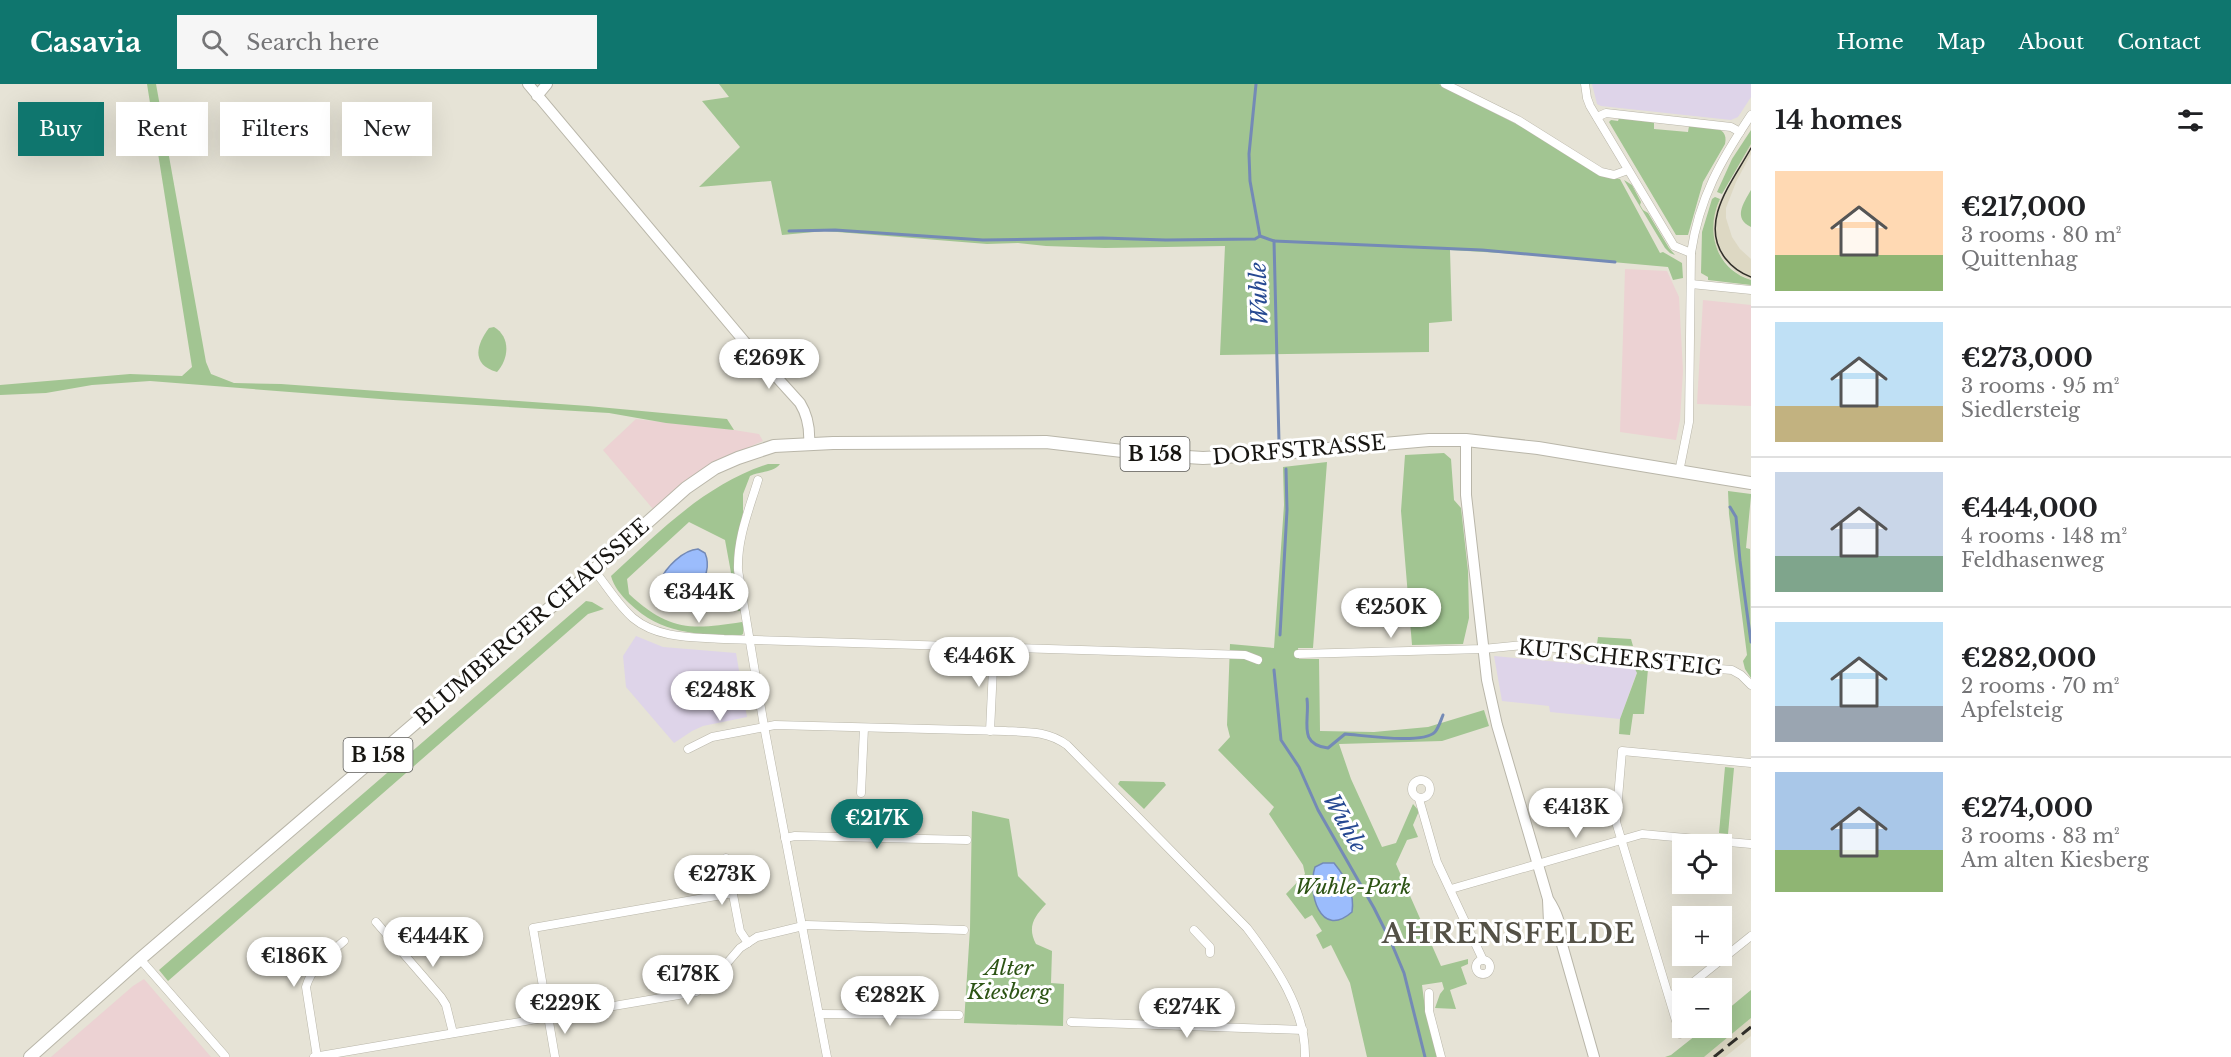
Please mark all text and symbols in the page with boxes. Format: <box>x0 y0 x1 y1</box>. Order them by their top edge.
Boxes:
search box <box>177 15 597 69</box>
text: Casavia <box>30 25 141 60</box>
icon: search <box>198 26 231 59</box>
text: Search here <box>246 29 379 56</box>
text: Home <box>1837 29 1904 55</box>
text: Map <box>1937 29 1985 55</box>
text: About <box>2018 29 2084 55</box>
text: Contact <box>2117 29 2201 55</box>
chip: Buy <box>18 102 104 156</box>
chip: Rent <box>116 102 208 156</box>
chip: Filters <box>220 102 330 156</box>
chip: New <box>342 102 432 156</box>
text: 14 homes <box>1775 104 1902 136</box>
icon: filters <box>2174 104 2207 137</box>
text: €217,000 <box>1961 191 2086 223</box>
icon: home <box>1823 195 1895 267</box>
text: 3 rooms · 80 m² <box>1961 223 2122 247</box>
text: Quittenhag <box>1961 247 2077 271</box>
water label: Wuhle <box>1244 262 1274 326</box>
pin: €269K <box>727 339 811 390</box>
text: €273,000 <box>1961 342 2093 374</box>
text: €269K <box>733 346 805 370</box>
icon: home <box>1823 346 1895 418</box>
text: 3 rooms · 95 m² <box>1961 374 2119 398</box>
text: Siedlersteig <box>1961 398 2080 422</box>
street label: DORFSTRASSE <box>1211 429 1387 471</box>
road number: B 158 <box>1120 437 1190 471</box>
text: €444,000 <box>1961 492 2098 524</box>
icon: home <box>1823 496 1895 568</box>
street label: BLUMBERGER CHAUSSEE <box>410 513 654 731</box>
text: 4 rooms · 148 m² <box>1961 524 2127 548</box>
text: Feldhasenweg <box>1961 548 2104 572</box>
pin: €344K <box>657 573 741 624</box>
text: €344K <box>664 580 734 604</box>
pin: €250K <box>1349 588 1433 639</box>
text: €250K <box>1355 595 1427 619</box>
street label: KUTSCHERSTEIG <box>1517 634 1723 682</box>
pin: €446K <box>937 637 1021 688</box>
text: €282,000 <box>1961 642 2096 674</box>
text: €446K <box>943 644 1015 668</box>
icon: home <box>1823 646 1895 718</box>
pin: €248K <box>678 671 762 722</box>
text: 2 rooms · 70 m² <box>1961 674 2119 698</box>
text: €248K <box>685 678 755 702</box>
text: Apfelsteig <box>1961 698 2063 722</box>
road number: B 158 <box>344 738 412 772</box>
pin: €413K <box>1534 788 1618 839</box>
water label: Wuhle <box>1318 789 1372 857</box>
text: €274,000 <box>1961 792 2093 824</box>
text: €413K <box>1543 795 1609 819</box>
icon: home <box>1823 796 1895 868</box>
pin: €217K <box>835 799 919 850</box>
text: €217K <box>845 806 909 830</box>
text: 3 rooms · 83 m² <box>1961 824 2120 848</box>
map controls <box>1672 834 1732 1038</box>
button: locate <box>1672 834 1732 894</box>
text: Am alten Kiesberg <box>1961 848 2149 872</box>
pin: €273K <box>680 855 764 906</box>
text: €273K <box>688 862 756 886</box>
park label: Wuhle-Park <box>1295 874 1411 900</box>
button: + <box>1672 906 1732 966</box>
pin: €444K <box>391 917 475 968</box>
district label: AHRENSFELDE <box>1381 917 1636 950</box>
text: €444K <box>397 924 469 948</box>
pin: €186K <box>252 937 336 988</box>
text: €186K <box>261 944 327 968</box>
pin: €178K <box>646 955 730 1006</box>
park label: Alter Kiesberg <box>966 955 1052 1005</box>
text: €178K <box>656 962 720 986</box>
pin: €282K <box>848 976 932 1027</box>
button: − <box>1672 978 1732 1038</box>
text: €282K <box>855 983 925 1007</box>
pin: €229K <box>523 984 607 1035</box>
pin: €274K <box>1145 988 1229 1039</box>
text: €229K <box>529 991 601 1015</box>
text: €274K <box>1153 995 1221 1019</box>

